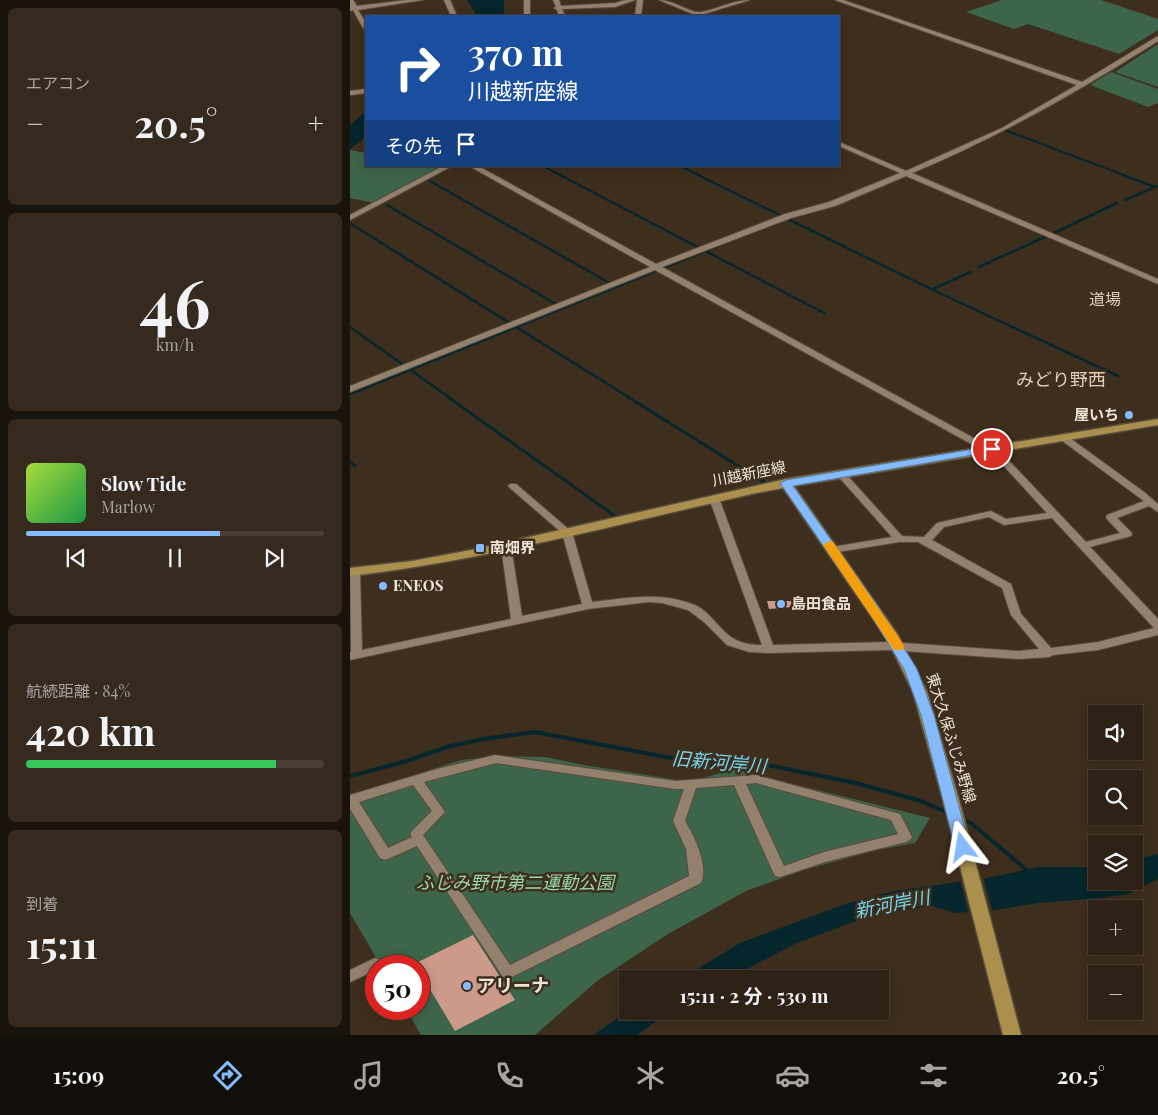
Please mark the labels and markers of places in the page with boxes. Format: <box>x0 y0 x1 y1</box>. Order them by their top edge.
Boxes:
place label: 屋いち <box>1074 404 1119 424</box>
marker: 屋いち <box>1123 409 1135 421</box>
pin <box>971 428 1013 470</box>
place label: 南畑界 <box>490 537 535 557</box>
marker: 南畑界 <box>474 542 486 554</box>
place label: ENEOS <box>393 575 444 595</box>
marker: ENEOS <box>377 580 389 592</box>
place label: 島田食品 <box>791 593 851 613</box>
marker: 島田食品 <box>775 598 787 610</box>
place label: アリーナ <box>477 973 549 997</box>
marker: アリーナ <box>461 980 473 992</box>

